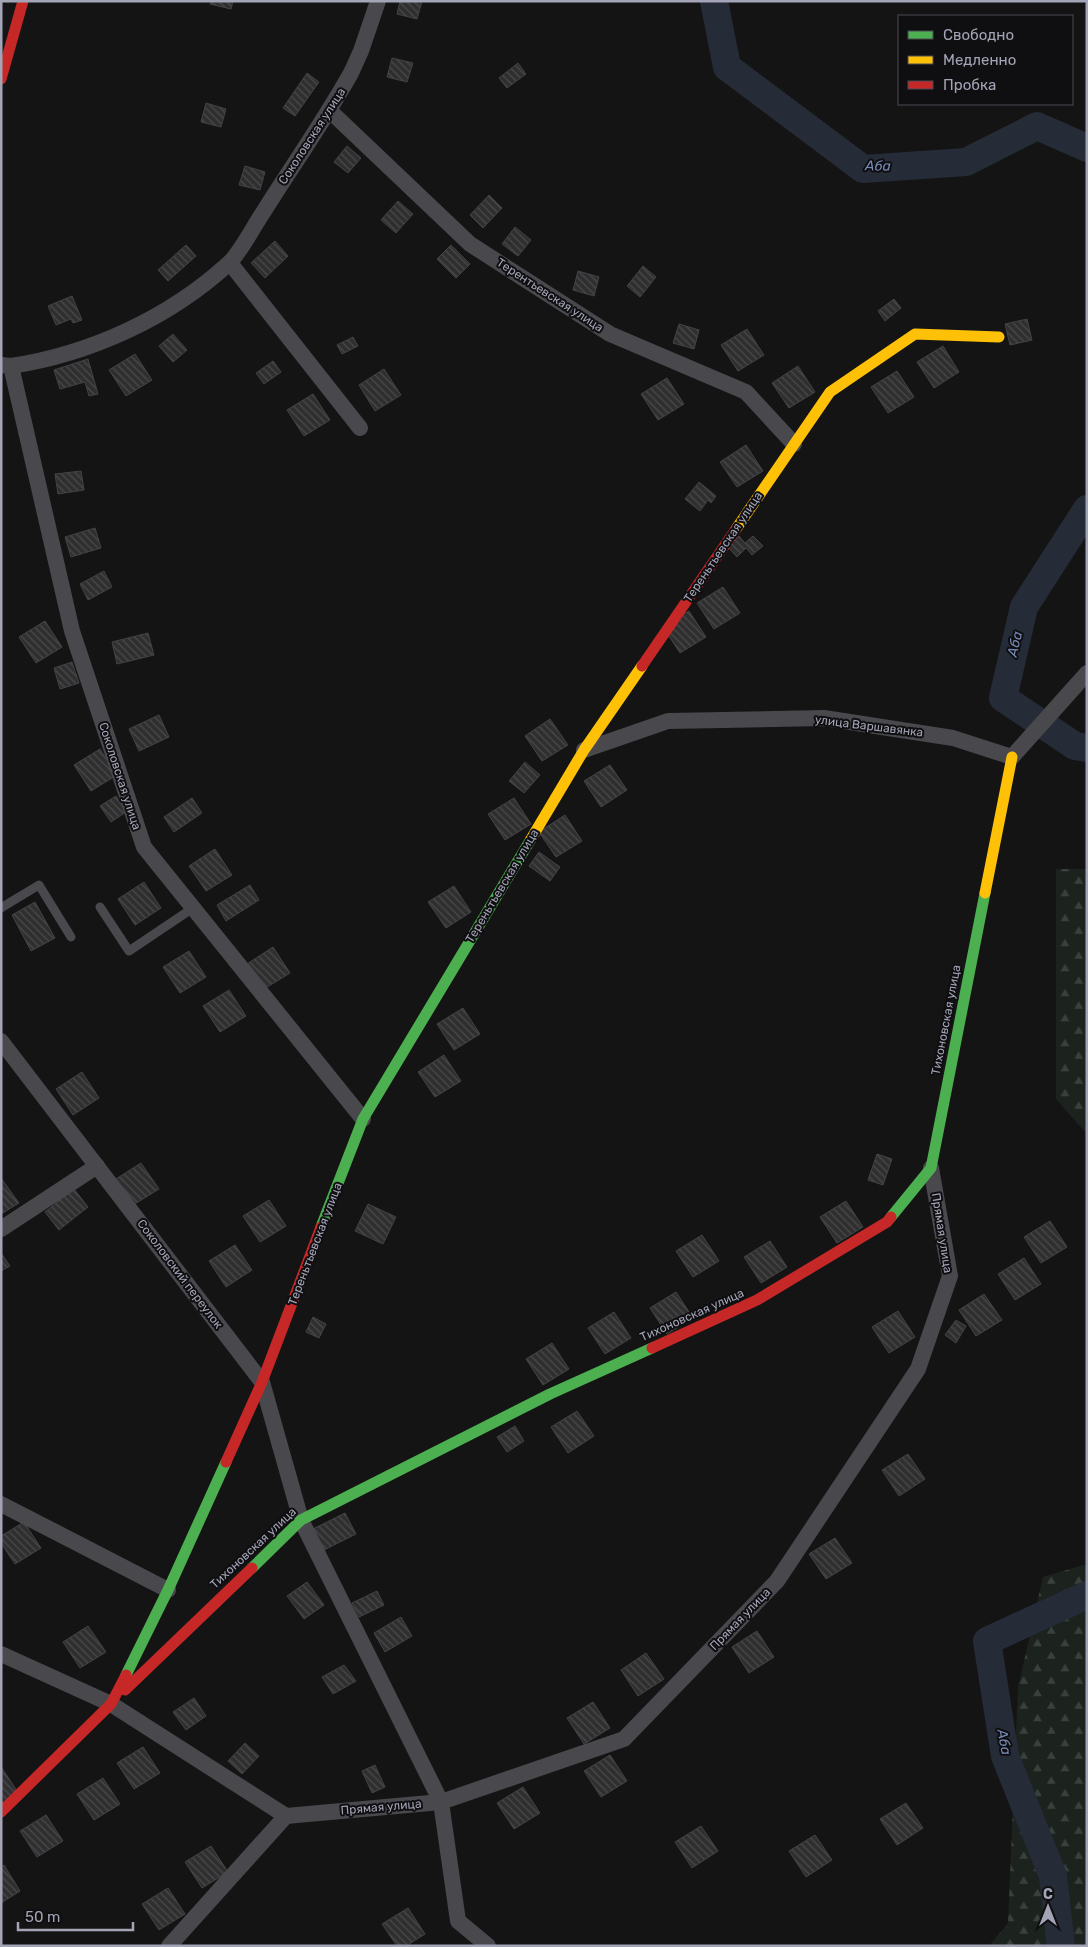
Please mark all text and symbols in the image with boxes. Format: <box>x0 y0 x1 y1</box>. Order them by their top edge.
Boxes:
legend <box>898 15 1073 105</box>
text: Свободно <box>943 26 1014 44</box>
text: Медленно <box>943 51 1016 69</box>
text: Пробка <box>943 76 996 94</box>
street label: Соколовская улица <box>276 85 348 187</box>
water label: Аба <box>864 157 891 175</box>
street label: Терентьевская улица <box>494 255 606 335</box>
street label: Тереньтьевская улица <box>681 489 765 605</box>
water label: Аба <box>1004 630 1026 659</box>
street label: улица Варшавянка <box>814 712 924 740</box>
street label: Соколовская улица <box>96 721 144 831</box>
street label: Тереньтьевская улица <box>462 827 542 945</box>
street label: Тихоновская улица <box>928 964 964 1076</box>
street label: Тереньтьевская улица <box>285 1181 345 1307</box>
street label: Прямая улица <box>929 1192 955 1274</box>
street label: Соколовский переулок <box>134 1217 226 1332</box>
street label: Тихоновская улица <box>638 1286 746 1344</box>
street label: Тихоновская улица <box>207 1505 299 1591</box>
street label: Прямая улица <box>707 1585 773 1653</box>
water label: Аба <box>993 1727 1015 1756</box>
street label: Прямая улица <box>340 1796 422 1818</box>
north arrow <box>1023 1882 1073 1932</box>
text: С <box>1043 1886 1053 1903</box>
scale bar <box>18 1900 132 1932</box>
text: 50 m <box>25 1908 60 1926</box>

